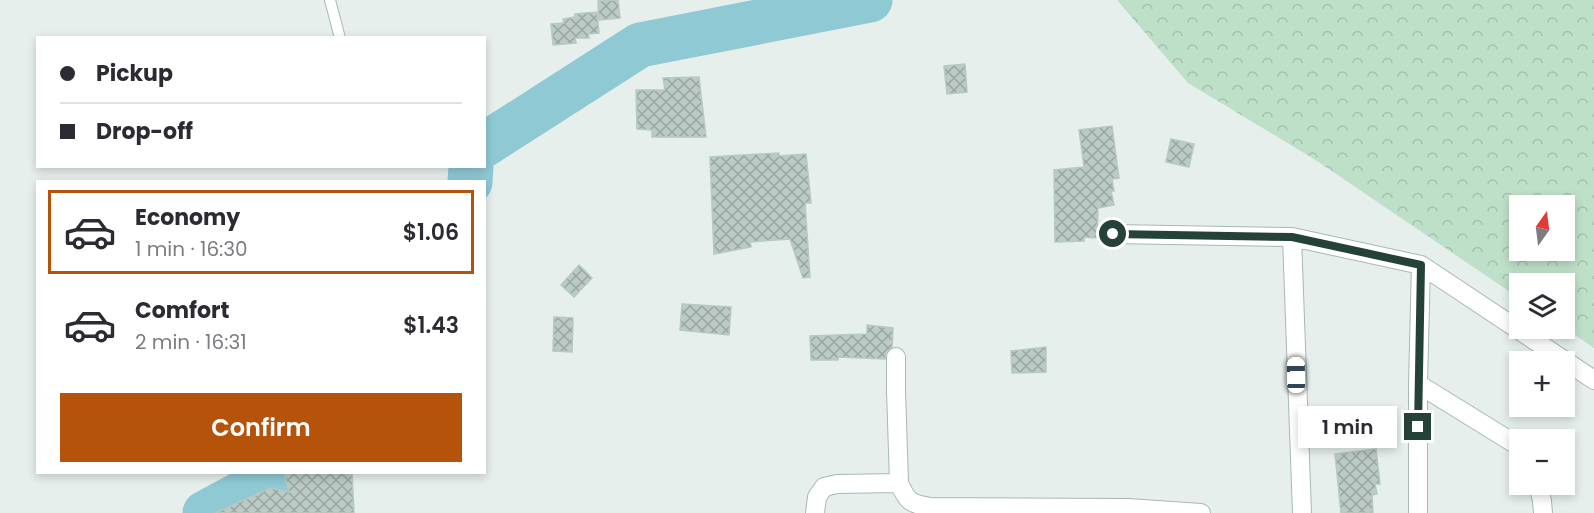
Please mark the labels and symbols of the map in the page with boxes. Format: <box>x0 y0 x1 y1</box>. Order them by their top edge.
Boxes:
north arrow <box>1509 195 1575 261</box>
route start <box>1099 220 1126 247</box>
car <box>1287 357 1305 393</box>
callout: 1 min <box>1298 406 1397 448</box>
route end <box>1404 413 1431 440</box>

